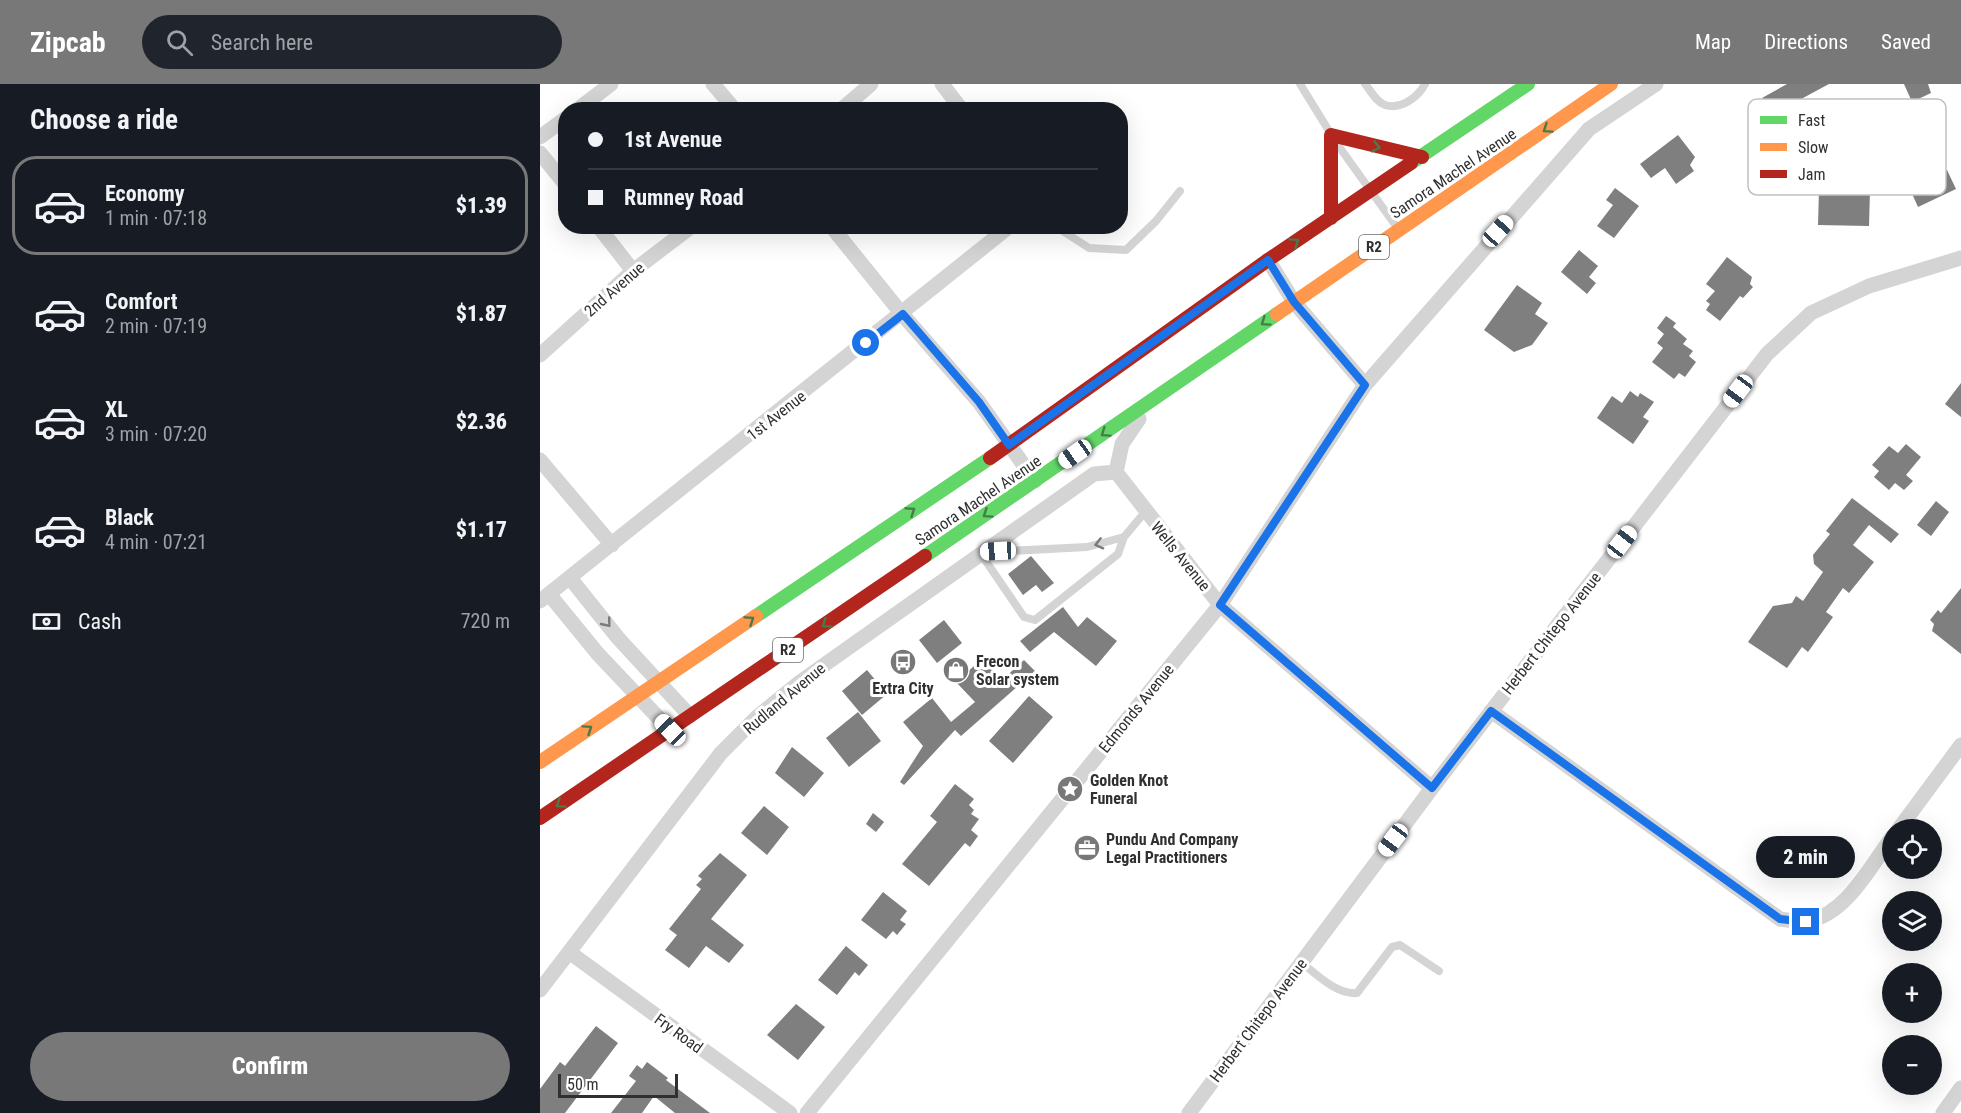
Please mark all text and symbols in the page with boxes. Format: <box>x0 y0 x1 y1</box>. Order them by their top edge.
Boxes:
search box <box>142 15 562 69</box>
text: Zipcab <box>30 26 106 59</box>
icon: search <box>163 26 196 59</box>
text: Search here <box>211 30 313 55</box>
text: Map <box>1695 30 1731 54</box>
text: Directions <box>1764 30 1848 54</box>
text: Saved <box>1881 30 1931 54</box>
legend <box>1748 99 1946 195</box>
text: Choose a ride <box>30 104 178 136</box>
text: Fast <box>1798 111 1825 130</box>
one-way arrow <box>1543 121 1554 132</box>
street label: Samora Machel Avenue <box>1387 124 1520 223</box>
text: 1st Avenue <box>624 127 722 152</box>
text: Slow <box>1798 138 1828 157</box>
one-way arrow <box>1371 140 1381 153</box>
text: Jam <box>1798 165 1825 184</box>
icon: car <box>33 179 87 233</box>
text: Economy <box>105 181 185 206</box>
text: Rumney Road <box>624 185 744 210</box>
text: $1.39 <box>456 193 507 218</box>
text: 1 min · 07:18 <box>105 206 207 230</box>
car <box>1479 212 1517 250</box>
road number: R2 <box>1359 235 1389 259</box>
one-way arrow <box>1288 238 1299 249</box>
street label: 2nd Avenue <box>580 258 648 321</box>
icon: car <box>33 287 87 341</box>
text: Comfort <box>105 289 178 314</box>
text: $1.87 <box>456 301 507 326</box>
text: 2 min · 07:19 <box>105 314 207 338</box>
one-way arrow <box>1261 315 1272 326</box>
route start <box>852 329 879 356</box>
car <box>1720 371 1756 411</box>
street label: 1st Avenue <box>743 386 810 444</box>
icon: car <box>33 395 87 449</box>
text: XL <box>105 397 128 422</box>
text: $2.36 <box>456 409 507 434</box>
text: 3 min · 07:20 <box>105 422 207 446</box>
one-way arrow <box>1101 426 1112 437</box>
car <box>1055 436 1095 472</box>
street label: Samora Machel Avenue <box>912 451 1045 550</box>
icon: car <box>33 503 87 557</box>
text: Black <box>105 505 154 530</box>
one-way arrow <box>905 507 916 518</box>
one-way arrow <box>983 507 994 518</box>
text: $1.17 <box>456 517 507 542</box>
street label: Wells Avenue <box>1147 518 1214 595</box>
car <box>1604 522 1640 562</box>
text: 4 min · 07:21 <box>105 530 207 554</box>
one-way arrow <box>1094 536 1104 549</box>
car <box>980 541 1016 561</box>
street label: Herbert Chitepo Avenue <box>1498 568 1605 698</box>
icon: cash <box>30 605 63 638</box>
text: Cash <box>78 609 122 634</box>
text: 720 m <box>461 609 510 633</box>
one-way arrow <box>599 616 610 627</box>
one-way arrow <box>743 616 754 627</box>
one-way arrow <box>821 617 832 628</box>
road number: R2 <box>773 638 803 662</box>
bus stop icon: Extra City <box>888 647 918 677</box>
place label: Frecon Solar system <box>976 652 1059 689</box>
shop icon: Frecon Solar system <box>941 655 971 685</box>
street label: Rudland Avenue <box>740 659 829 738</box>
street label: Edmonds Avenue <box>1095 660 1178 756</box>
place label: Extra City <box>872 679 934 698</box>
car <box>651 711 689 749</box>
one-way arrow <box>582 725 593 736</box>
place label: Golden Knot Funeral <box>1090 771 1168 808</box>
place icon: Golden Knot Funeral <box>1055 774 1085 804</box>
one-way arrow <box>556 797 567 808</box>
map controls <box>1882 819 1942 1095</box>
button: locate <box>1882 819 1942 879</box>
car <box>1375 820 1411 860</box>
place label: Pundu And Company Legal Practitioners <box>1106 830 1238 867</box>
office icon: Pundu And Company Legal Practitioners <box>1072 833 1102 863</box>
callout: 2 min <box>1756 835 1856 877</box>
text: 2 min <box>1783 845 1828 869</box>
button: layers <box>1882 891 1942 951</box>
route end <box>1792 908 1819 935</box>
street label: Herbert Chitepo Avenue <box>1206 955 1311 1086</box>
button: + <box>1882 963 1942 1023</box>
street label: Fry Road <box>651 1010 707 1057</box>
button: Confirm <box>30 1032 510 1101</box>
button: − <box>1882 1035 1942 1095</box>
scale bar <box>558 1071 678 1098</box>
text: 50 m <box>567 1075 599 1094</box>

